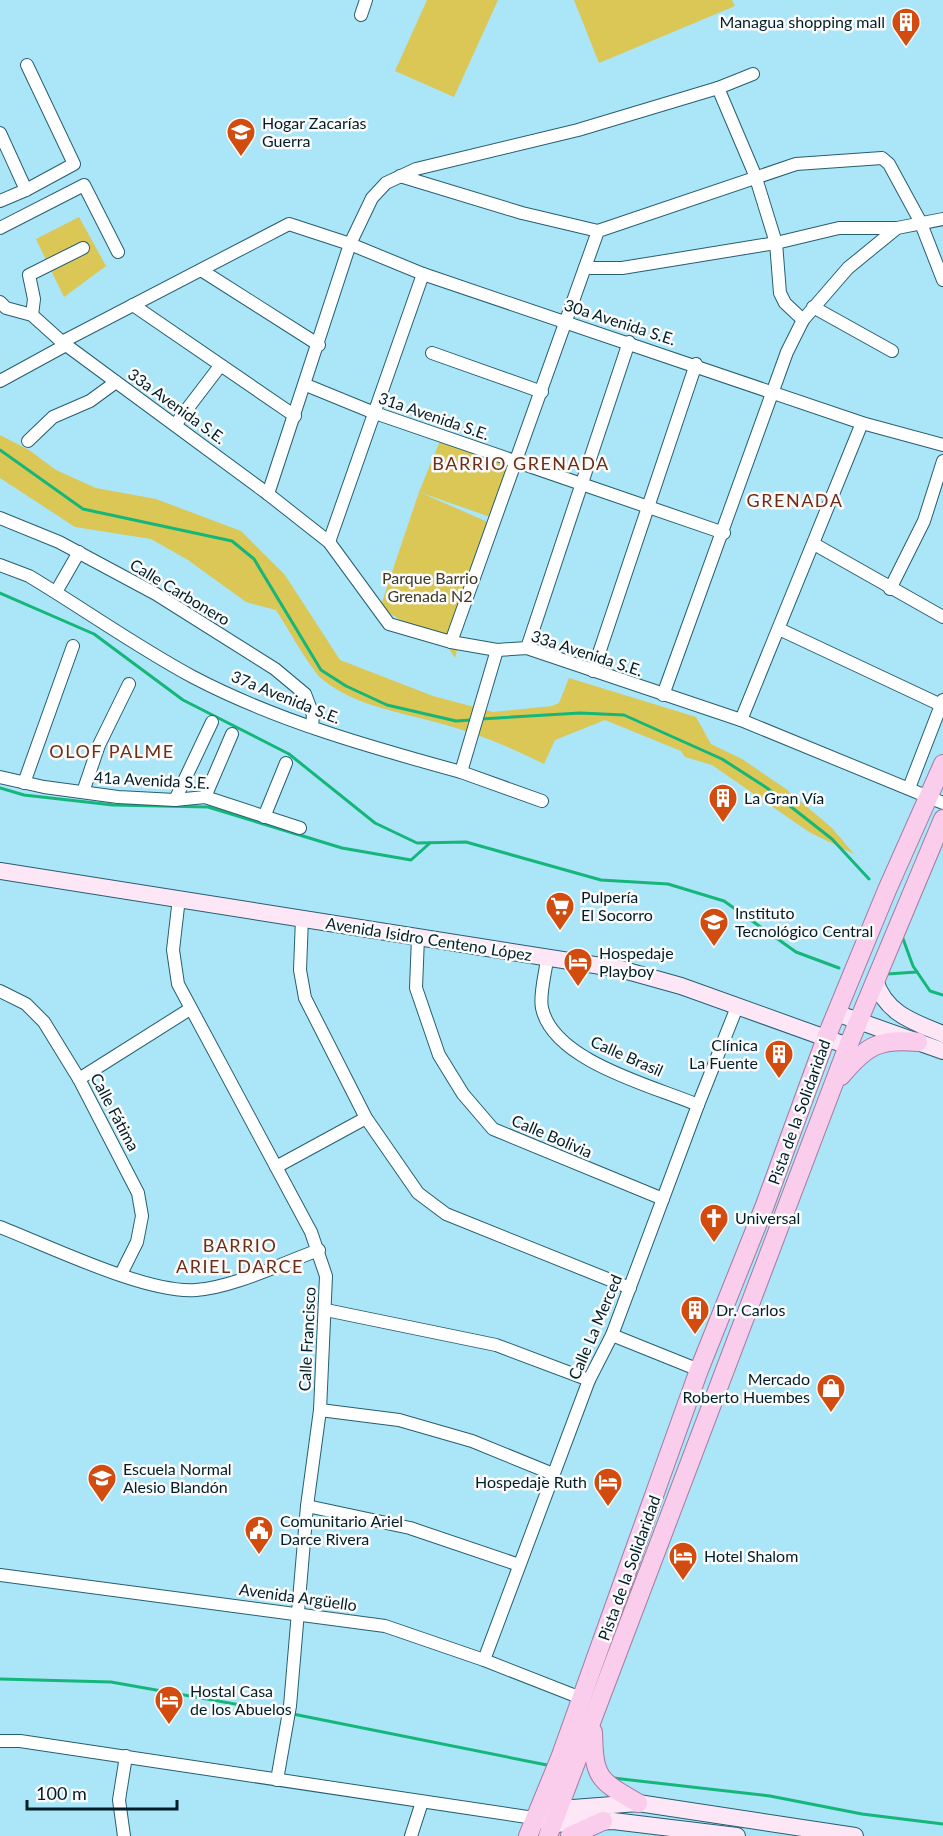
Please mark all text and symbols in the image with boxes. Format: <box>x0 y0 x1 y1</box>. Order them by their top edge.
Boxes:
building icon: Managua shopping mall <box>890 6 922 48</box>
place label: Managua shopping mall <box>720 12 885 31</box>
place label: Hogar Zacarías Guerra <box>262 113 367 150</box>
school or university icon: Hogar Zacarías Guerra <box>225 116 257 158</box>
street label: 30a Avenida S.E. <box>562 295 678 348</box>
street label: 33a Avenida S.E. <box>125 364 230 447</box>
street label: 31a Avenida S.E. <box>376 388 492 443</box>
district label: BARRIO GRENADA <box>432 452 610 474</box>
district label: GRENADA <box>747 489 843 511</box>
street label: Calle Carbonero <box>127 554 234 629</box>
park label: Parque Barrio Grenada N2 <box>382 568 478 605</box>
street label: 33a Avenida S.E. <box>529 626 645 679</box>
street label: 37a Avenida S.E. <box>229 666 344 727</box>
district label: OLOF PALME <box>49 740 175 762</box>
street label: 41a Avenida S.E. <box>94 767 210 792</box>
building icon: La Gran Vía <box>707 782 739 824</box>
place label: La Gran Vía <box>744 788 824 807</box>
place label: Pulpería El Socorro <box>581 887 653 924</box>
supermarket icon: Pulpería El Socorro <box>544 890 576 932</box>
place label: Instituto Tecnológico Central <box>735 903 873 940</box>
school or university icon: Instituto Tecnológico Central <box>698 906 730 948</box>
street label: Avenida Isidro Centeno López <box>325 913 534 964</box>
place label: Hospedaje Playboy <box>599 943 674 980</box>
hotel icon: Hospedaje Playboy <box>562 946 594 988</box>
street label: Calle Brasil <box>588 1031 666 1080</box>
place label: Clínica La Fuente <box>689 1035 758 1072</box>
street label: Pista de la Solidaridad <box>763 1037 834 1187</box>
building icon: Clínica La Fuente <box>763 1038 795 1080</box>
street label: Calle Fátima <box>87 1070 144 1154</box>
street label: Calle Bolivia <box>509 1110 595 1161</box>
church icon: Universal <box>698 1202 730 1244</box>
place label: Universal <box>735 1208 800 1227</box>
district label: BARRIO ARIEL DARCE <box>176 1234 304 1277</box>
street label: Calle La Merced <box>564 1271 625 1382</box>
street label: Calle Francisco <box>294 1286 319 1392</box>
building icon: Dr. Carlos <box>679 1294 711 1336</box>
place label: Dr. Carlos <box>716 1300 785 1319</box>
place label: Mercado Roberto Huembes <box>682 1369 810 1406</box>
shop icon: Mercado Roberto Huembes <box>815 1372 847 1414</box>
place label: Escuela Normal Alesio Blandón <box>123 1459 232 1496</box>
school or university icon: Escuela Normal Alesio Blandón <box>86 1462 118 1504</box>
hotel icon: Hospedaje Ruth <box>592 1466 624 1508</box>
place label: Hospedaje Ruth <box>475 1472 587 1491</box>
street label: Pista de la Solidaridad <box>593 1493 664 1643</box>
place label: Comunitario Ariel Darce Rivera <box>280 1511 403 1548</box>
public building icon: Comunitario Ariel Darce Rivera <box>243 1514 275 1556</box>
hotel icon: Hotel Shalom <box>667 1540 699 1582</box>
place label: Hotel Shalom <box>704 1546 798 1565</box>
street label: Avenida Argüello <box>238 1579 358 1614</box>
place label: Hostal Casa de los Abuelos <box>190 1681 292 1718</box>
hotel icon: Hostal Casa de los Abuelos <box>153 1684 185 1726</box>
scale bar <box>27 1773 177 1811</box>
text: 100 m <box>36 1782 87 1804</box>

